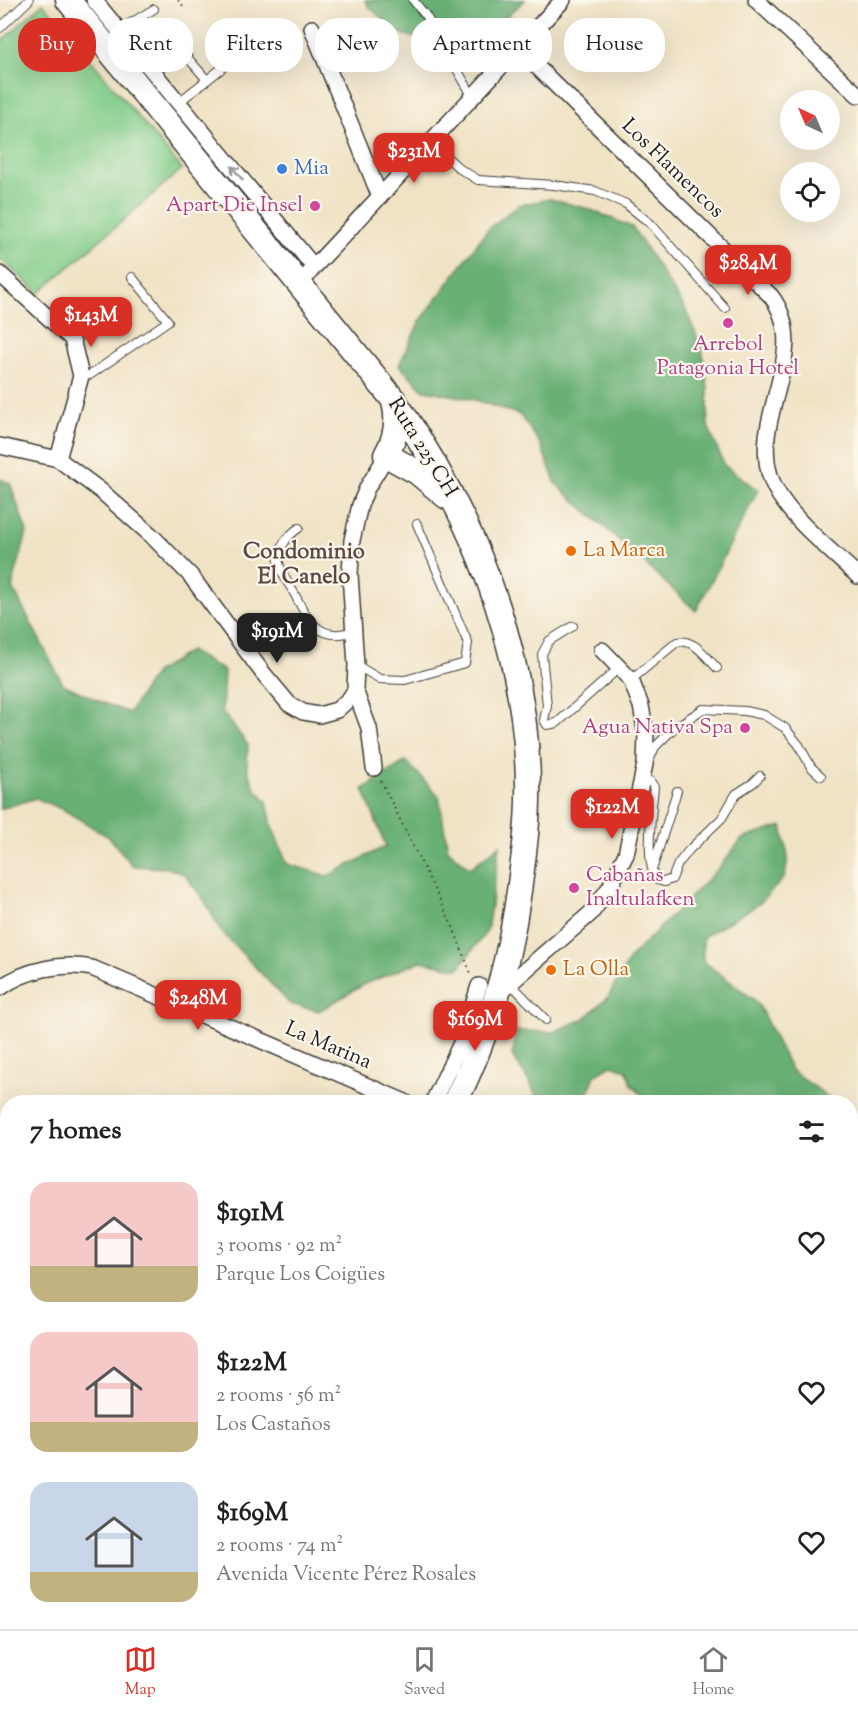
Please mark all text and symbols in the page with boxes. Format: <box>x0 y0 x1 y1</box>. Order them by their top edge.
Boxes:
chip: Buy <box>18 18 96 72</box>
chip: Rent <box>108 18 193 72</box>
chip: Filters <box>205 18 303 72</box>
chip: New <box>315 18 399 72</box>
chip: Apartment <box>411 18 552 72</box>
chip: House <box>564 18 665 72</box>
north arrow <box>780 90 840 150</box>
map controls <box>780 90 840 222</box>
street label: Los Flamencos <box>614 112 730 226</box>
pin: $231M <box>372 133 456 184</box>
text: $231M <box>387 138 441 167</box>
place label: Mia <box>294 154 329 184</box>
marker: Mia <box>275 162 289 176</box>
button: locate <box>780 162 840 222</box>
one-way arrow <box>230 166 244 181</box>
place label: Apart Die Insel <box>166 191 303 221</box>
marker: Apart Die Insel <box>308 199 322 213</box>
pin: $284M <box>706 245 790 296</box>
text: $284M <box>719 250 777 279</box>
pin: $143M <box>49 297 133 348</box>
text: $143M <box>64 302 118 331</box>
marker: Arrebol Patagonia Hotel <box>721 316 735 330</box>
place label: Arrebol Patagonia Hotel <box>657 330 799 384</box>
street label: Ruta 225 CH <box>379 392 465 504</box>
place label: La Marca <box>583 536 666 566</box>
district label: Condominio El Canelo <box>243 537 365 594</box>
marker: La Marca <box>564 544 578 558</box>
pin: $191M <box>235 613 319 664</box>
text: $191M <box>251 618 303 647</box>
place label: Agua Nativa Spa <box>582 713 733 743</box>
marker: Agua Nativa Spa <box>738 721 752 735</box>
pin: $122M <box>570 789 654 840</box>
text: $122M <box>585 794 639 823</box>
place label: Cabañas Inaltulafken <box>586 861 695 915</box>
marker: Cabañas Inaltulafken <box>567 881 581 895</box>
place label: La Olla <box>563 955 629 985</box>
marker: La Olla <box>544 963 558 977</box>
pin: $248M <box>156 980 240 1031</box>
text: $248M <box>169 985 227 1014</box>
pin: $169M <box>433 1001 517 1052</box>
text: $169M <box>447 1006 503 1035</box>
street label: La Marina <box>280 1014 376 1078</box>
text: 7 homes <box>30 1113 121 1150</box>
icon: filters <box>795 1115 828 1148</box>
text: $191M <box>216 1195 284 1232</box>
icon: home <box>78 1206 150 1278</box>
icon: heart <box>795 1226 828 1259</box>
text: 3 rooms · 92 m² <box>216 1232 342 1261</box>
text: Parque Los Coigües <box>216 1261 385 1290</box>
text: $122M <box>216 1345 287 1382</box>
icon: home <box>78 1356 150 1428</box>
icon: heart <box>795 1376 828 1409</box>
text: 2 rooms · 56 m² <box>216 1382 341 1411</box>
text: Los Castaños <box>216 1411 331 1440</box>
text: $169M <box>216 1495 288 1532</box>
icon: home <box>78 1506 150 1578</box>
icon: heart <box>795 1526 828 1559</box>
text: 2 rooms · 74 m² <box>216 1532 343 1561</box>
text: Avenida Vicente Pérez Rosales <box>216 1561 476 1590</box>
tab: Map <box>124 1643 157 1702</box>
tab: Saved <box>404 1643 445 1702</box>
tab: Home <box>692 1643 734 1702</box>

